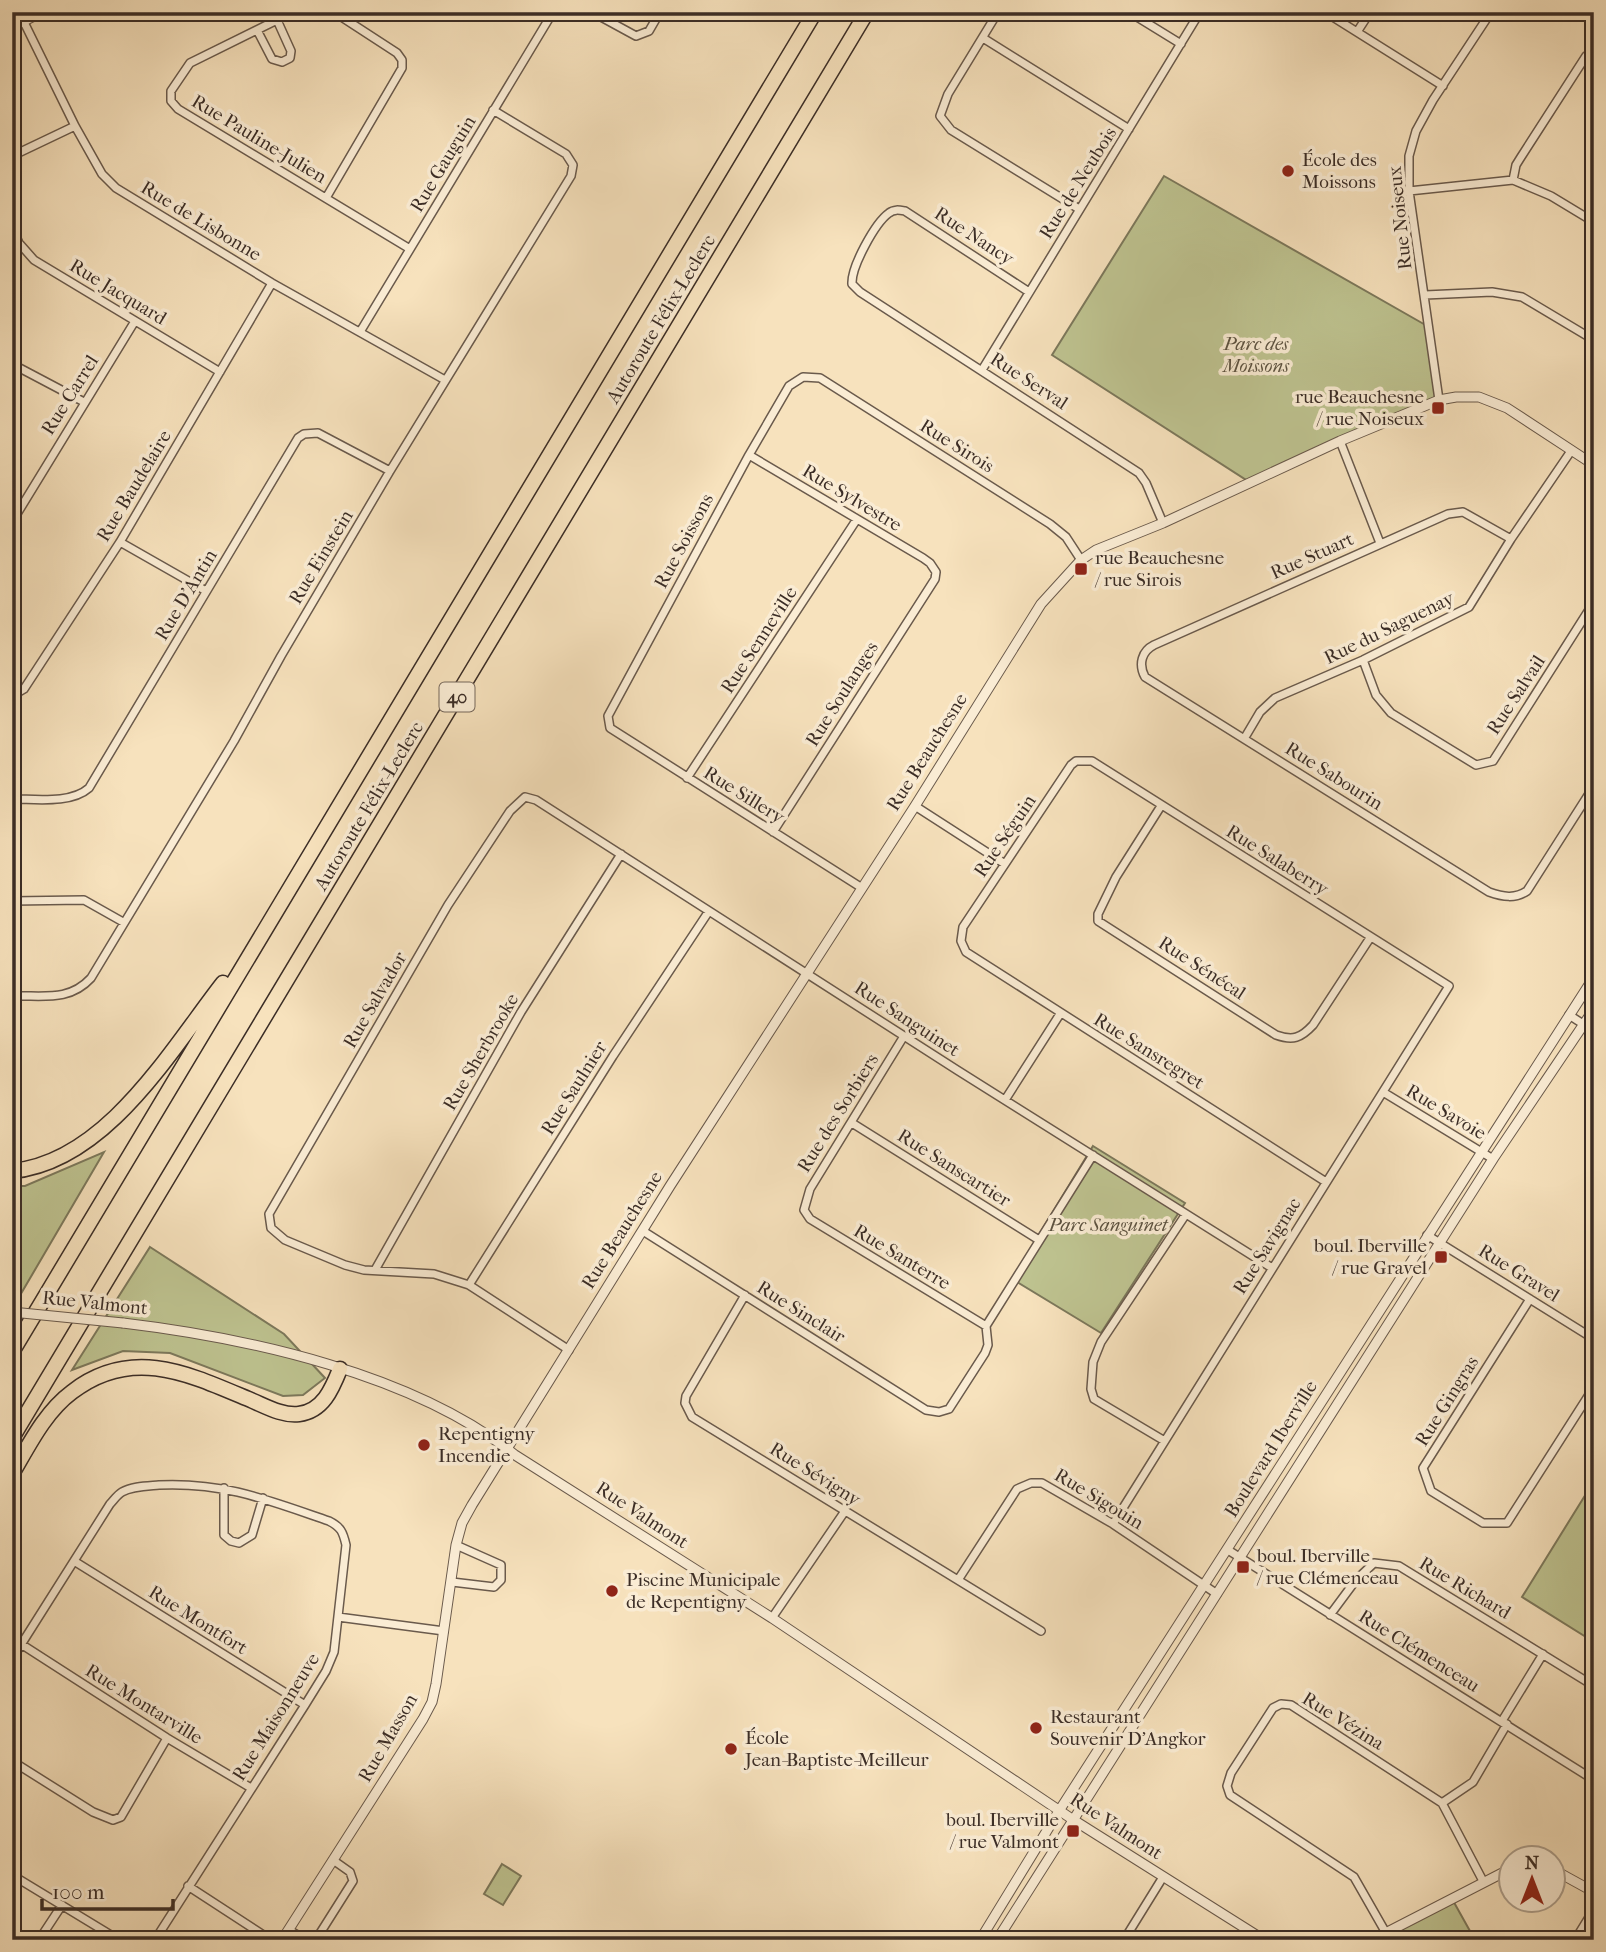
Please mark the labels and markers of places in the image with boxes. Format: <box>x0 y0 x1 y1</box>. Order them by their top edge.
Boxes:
place label: École des Moissons <box>1302 149 1377 193</box>
marker: École des Moissons <box>1280 163 1296 179</box>
place label: rue Beauchesne / rue Noiseux <box>1295 386 1424 430</box>
marker: rue Beauchesne / rue Noiseux <box>1430 400 1446 416</box>
place label: rue Beauchesne / rue Sirois <box>1094 547 1224 591</box>
marker: rue Beauchesne / rue Sirois <box>1073 561 1089 577</box>
place label: boul. Iberville / rue Gravel <box>1313 1235 1427 1279</box>
marker: boul. Iberville / rue Gravel <box>1433 1249 1449 1265</box>
place label: Repentigny Incendie <box>438 1423 536 1467</box>
marker: Repentigny Incendie <box>416 1437 432 1453</box>
place label: boul. Iberville / rue Clémenceau <box>1256 1545 1399 1589</box>
marker: boul. Iberville / rue Clémenceau <box>1235 1559 1251 1575</box>
place label: Piscine Municipale de Repentigny <box>626 1569 781 1613</box>
marker: Piscine Municipale de Repentigny <box>604 1583 620 1599</box>
place label: Restaurant Souvenir D'Angkor <box>1050 1706 1206 1750</box>
marker: Restaurant Souvenir D'Angkor <box>1028 1720 1044 1736</box>
place label: École Jean-Baptiste-Meilleur <box>743 1727 929 1771</box>
marker: École Jean-Baptiste-Meilleur <box>723 1741 739 1757</box>
place label: boul. Iberville / rue Valmont <box>945 1809 1059 1853</box>
marker: boul. Iberville / rue Valmont <box>1065 1823 1081 1839</box>

